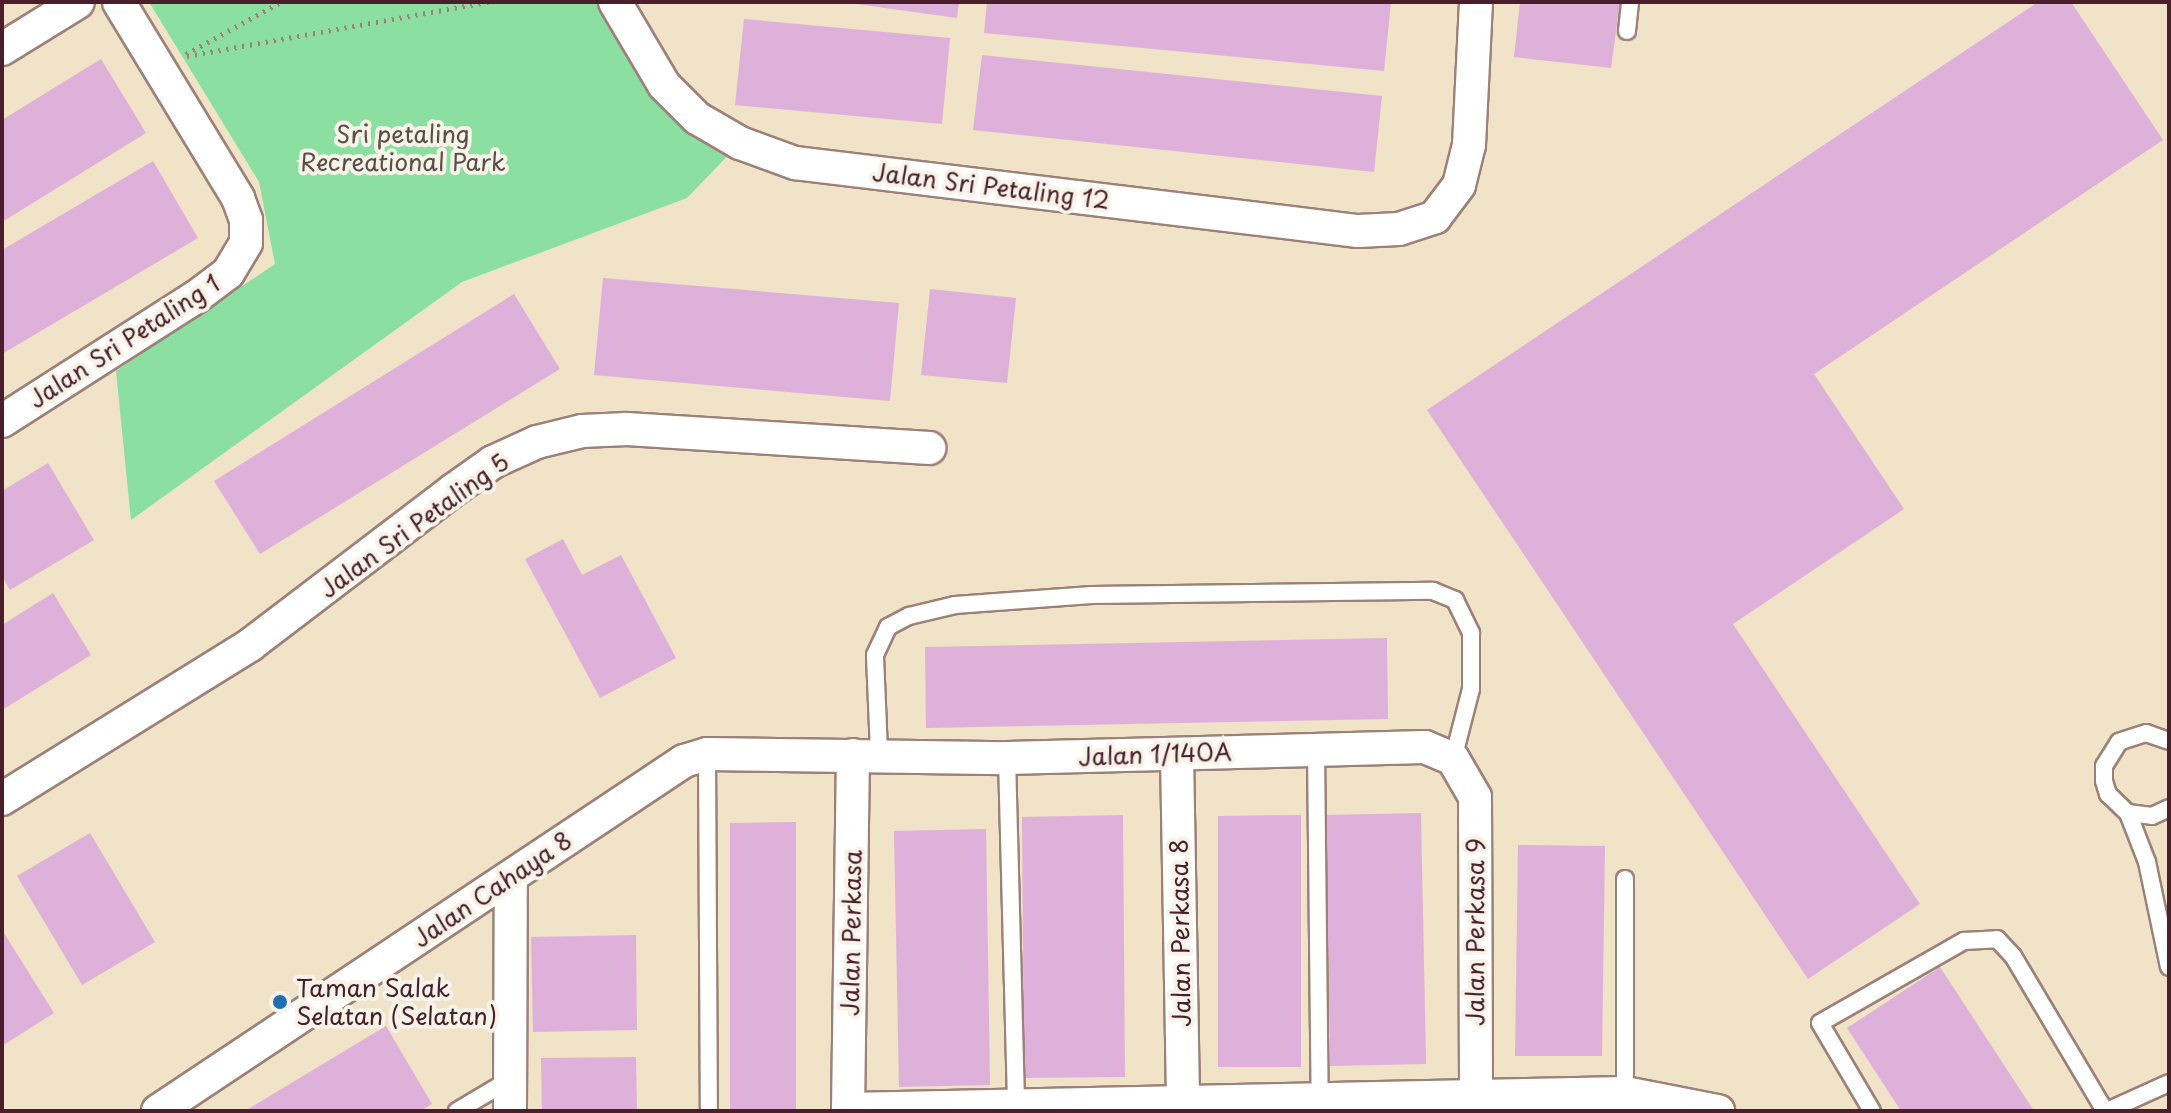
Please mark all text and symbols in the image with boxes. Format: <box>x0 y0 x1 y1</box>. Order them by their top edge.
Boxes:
park label: Sri petaling Recreational Park <box>300 120 506 176</box>
street label: Jalan Sri Petaling 12 <box>870 157 1112 215</box>
street label: Jalan Sri Petaling 1 <box>23 268 225 414</box>
street label: Jalan Sri Petaling 5 <box>313 446 515 604</box>
street label: Jalan 1/140A <box>1077 737 1233 771</box>
street label: Jalan Cahaya 8 <box>406 825 578 953</box>
street label: Jalan Perkasa 8 <box>1164 838 1196 1028</box>
street label: Jalan Perkasa 9 <box>1461 838 1489 1026</box>
street label: Jalan Perkasa <box>835 850 867 1016</box>
place label: Taman Salak Selatan (Selatan) <box>296 974 498 1030</box>
marker: Taman Salak Selatan (Selatan) <box>271 993 289 1011</box>

